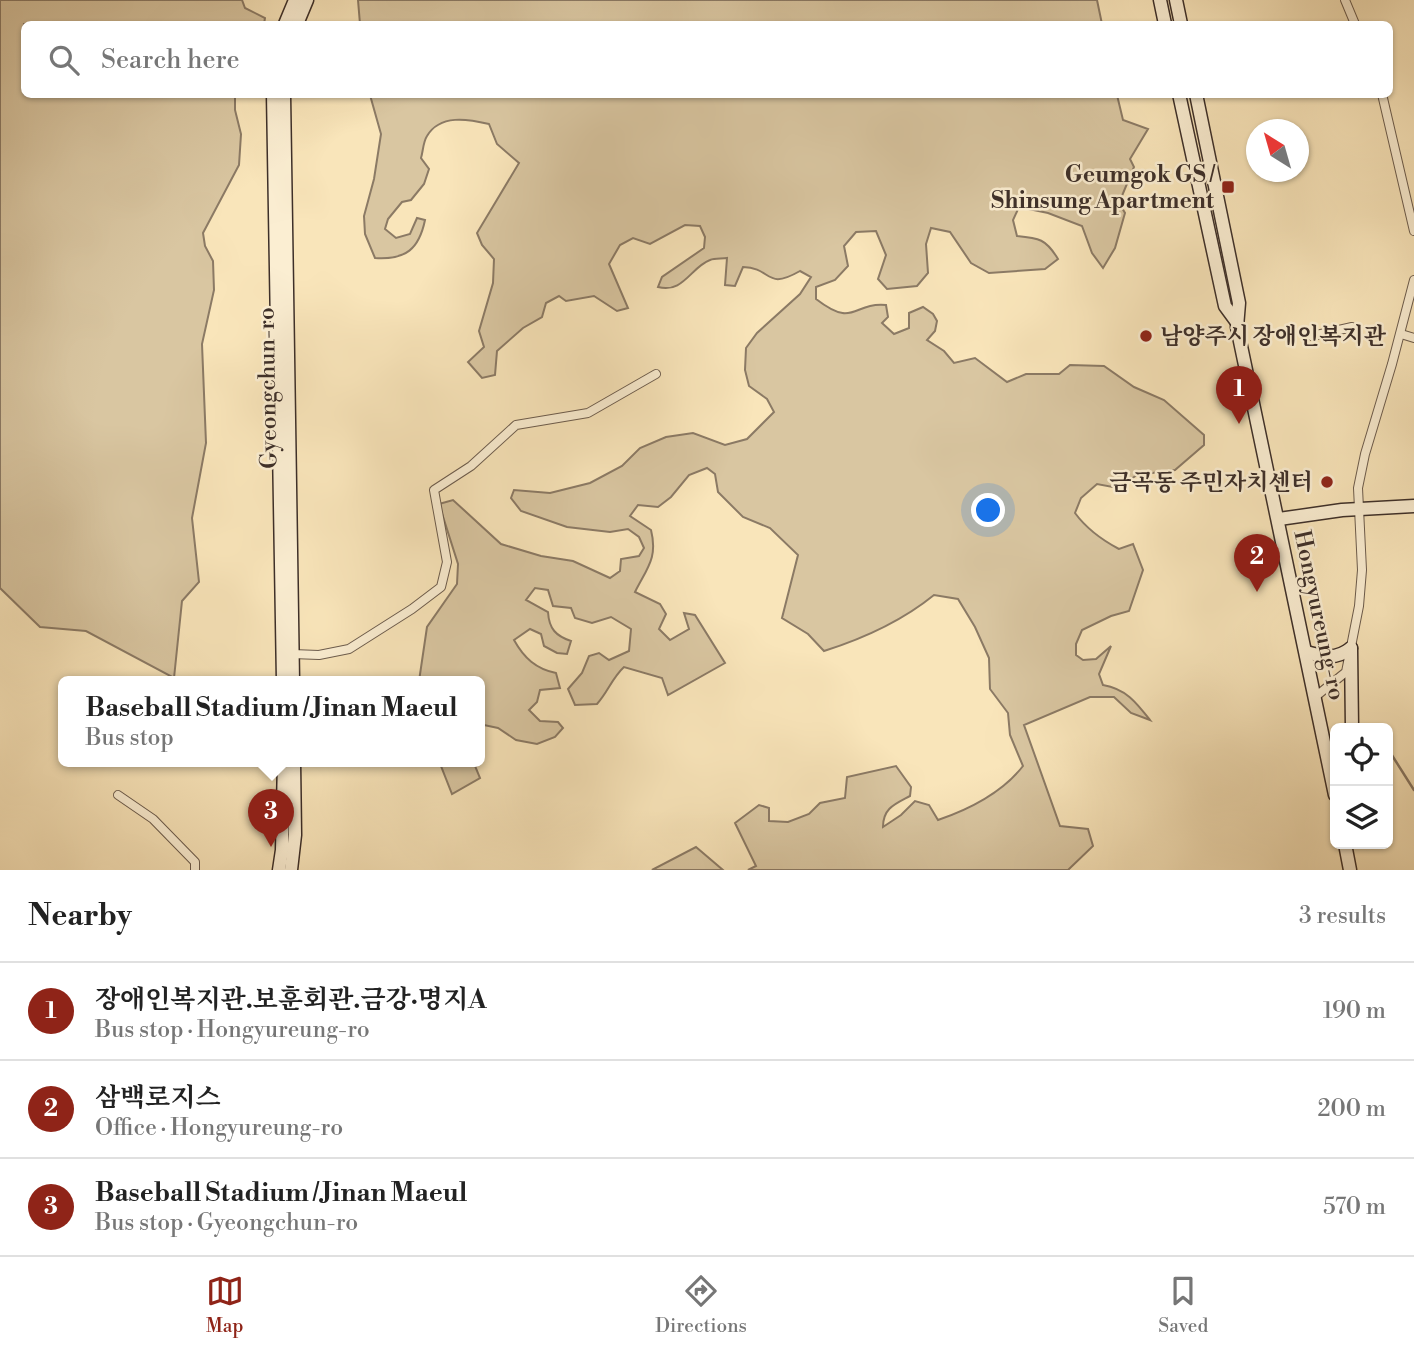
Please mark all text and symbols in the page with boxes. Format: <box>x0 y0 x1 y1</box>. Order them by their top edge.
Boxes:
search box <box>21 21 1393 98</box>
icon: search <box>45 41 83 79</box>
text: Search here <box>101 44 240 76</box>
north arrow <box>1246 119 1309 182</box>
place label: Geumgok GS / Shinsung Apartment <box>991 161 1216 215</box>
marker: Geumgok GS / Shinsung Apartment <box>1220 179 1236 195</box>
street label: Gyeongchun-ro <box>253 307 283 469</box>
place label: 남양주시 장애인복지관 <box>1160 323 1387 351</box>
marker: 남양주시 장애인복지관 <box>1138 328 1154 344</box>
pin: 1 <box>1216 366 1262 424</box>
place label: 금곡동 주민자치센터 <box>1109 469 1313 497</box>
marker: 금곡동 주민자치센터 <box>1319 474 1335 490</box>
your location <box>971 493 1005 527</box>
street label: Hongyureung-ro <box>1287 528 1351 703</box>
pin: 2 <box>1234 534 1280 592</box>
popup <box>58 676 485 767</box>
text: Baseball Stadium / Jinan Maeul <box>85 692 458 724</box>
map controls <box>1330 723 1393 849</box>
button: locate <box>1330 723 1393 786</box>
text: Bus stop <box>85 724 174 752</box>
button: layers <box>1330 786 1393 849</box>
pin: 3 <box>248 789 294 847</box>
text: Nearby <box>28 897 132 935</box>
text: 3 results <box>1299 902 1386 930</box>
text: 장애인복지관.보훈회관.금강·명지A <box>95 984 487 1016</box>
text: 1 <box>45 997 57 1025</box>
text: 190 m <box>1323 997 1386 1025</box>
text: Bus stop · Hongyureung-ro <box>95 1016 370 1044</box>
text: 삼백로지스 <box>95 1082 221 1114</box>
text: 2 <box>44 1095 58 1123</box>
text: 200 m <box>1318 1095 1386 1123</box>
text: Office · Hongyureung-ro <box>95 1114 343 1142</box>
text: Baseball Stadium / Jinan Maeul <box>95 1177 467 1209</box>
text: 3 <box>44 1193 58 1221</box>
text: 570 m <box>1323 1193 1386 1221</box>
text: Bus stop · Gyeongchun-ro <box>95 1209 358 1237</box>
tab: Map <box>206 1272 244 1338</box>
tab: Directions <box>655 1272 747 1338</box>
tab: Saved <box>1158 1272 1208 1338</box>

